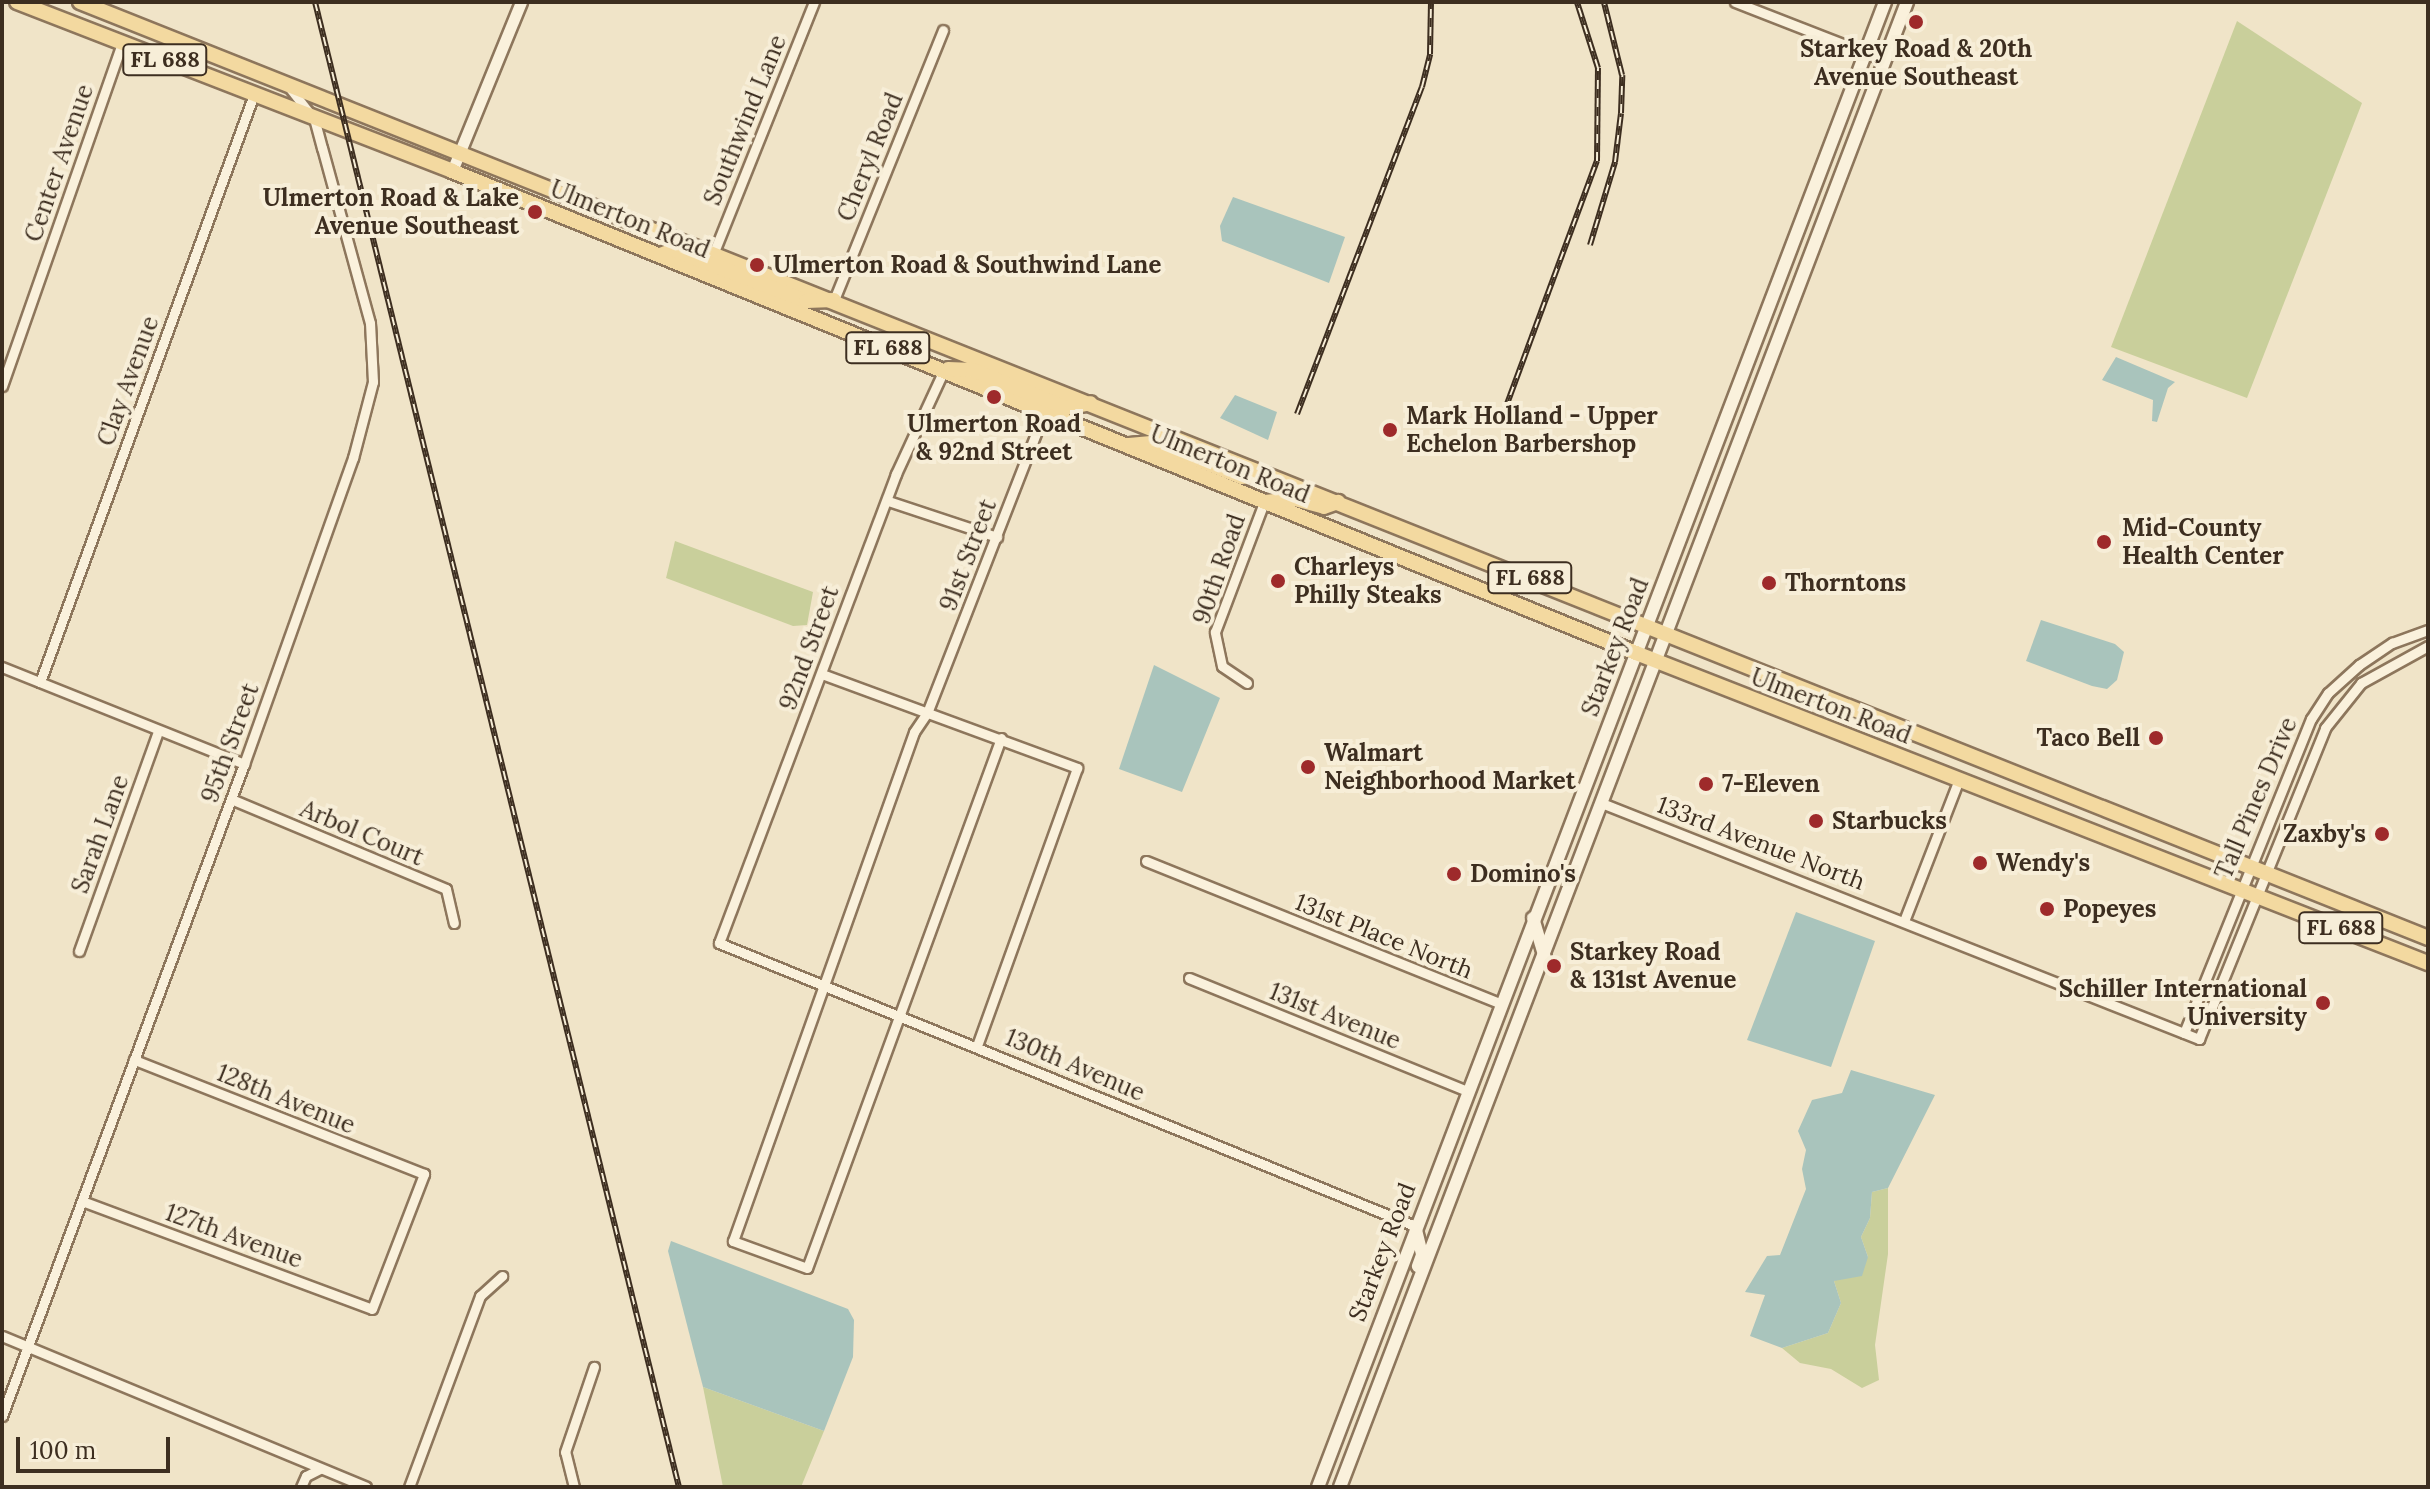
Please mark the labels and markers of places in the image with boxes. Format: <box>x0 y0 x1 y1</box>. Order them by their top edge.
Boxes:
marker: Starkey Road & 20th Avenue Southeast <box>1907 13 1925 31</box>
place label: Starkey Road & 20th Avenue Southeast <box>1800 35 2032 91</box>
place label: Ulmerton Road & Lake Avenue Southeast <box>263 184 519 240</box>
marker: Ulmerton Road & Lake Avenue Southeast <box>526 203 544 221</box>
place label: Ulmerton Road & Southwind Lane <box>773 251 1161 279</box>
marker: Ulmerton Road & Southwind Lane <box>748 256 766 274</box>
marker: Ulmerton Road & 92nd Street <box>985 388 1003 406</box>
place label: Mark Holland - Upper Echelon Barbershop <box>1406 402 1658 458</box>
place label: Ulmerton Road & 92nd Street <box>907 410 1081 466</box>
marker: Mark Holland - Upper Echelon Barbershop <box>1381 421 1399 439</box>
place label: Mid-County Health Center <box>2122 514 2284 570</box>
marker: Mid-County Health Center <box>2093 531 2115 553</box>
place label: Charleys Philly Steaks <box>1294 553 1442 609</box>
place label: Thorntons <box>1785 569 1906 597</box>
marker: Charleys Philly Steaks <box>1269 572 1287 590</box>
marker: Thorntons <box>1760 574 1778 592</box>
place label: Taco Bell <box>2037 724 2140 752</box>
marker: Taco Bell <box>2147 729 2165 747</box>
place label: Walmart Neighborhood Market <box>1324 739 1576 795</box>
marker: Walmart Neighborhood Market <box>1299 758 1317 776</box>
place label: 7-Eleven <box>1722 770 1820 798</box>
marker: 7-Eleven <box>1697 775 1715 793</box>
place label: Starbucks <box>1832 807 1947 835</box>
marker: Starbucks <box>1807 812 1825 830</box>
place label: Zaxby's <box>2283 820 2366 848</box>
marker: Zaxby's <box>2373 825 2391 843</box>
place label: Wendy's <box>1996 849 2090 877</box>
marker: Wendy's <box>1971 854 1989 872</box>
place label: Domino's <box>1470 860 1576 888</box>
marker: Domino's <box>1445 865 1463 883</box>
place label: Popeyes <box>2063 895 2156 923</box>
marker: Popeyes <box>2038 900 2056 918</box>
place label: Starkey Road & 131st Avenue <box>1570 938 1737 994</box>
marker: Starkey Road & 131st Avenue <box>1545 957 1563 975</box>
place label: Schiller International University <box>2059 975 2307 1031</box>
marker: Schiller International University <box>2314 994 2332 1012</box>

